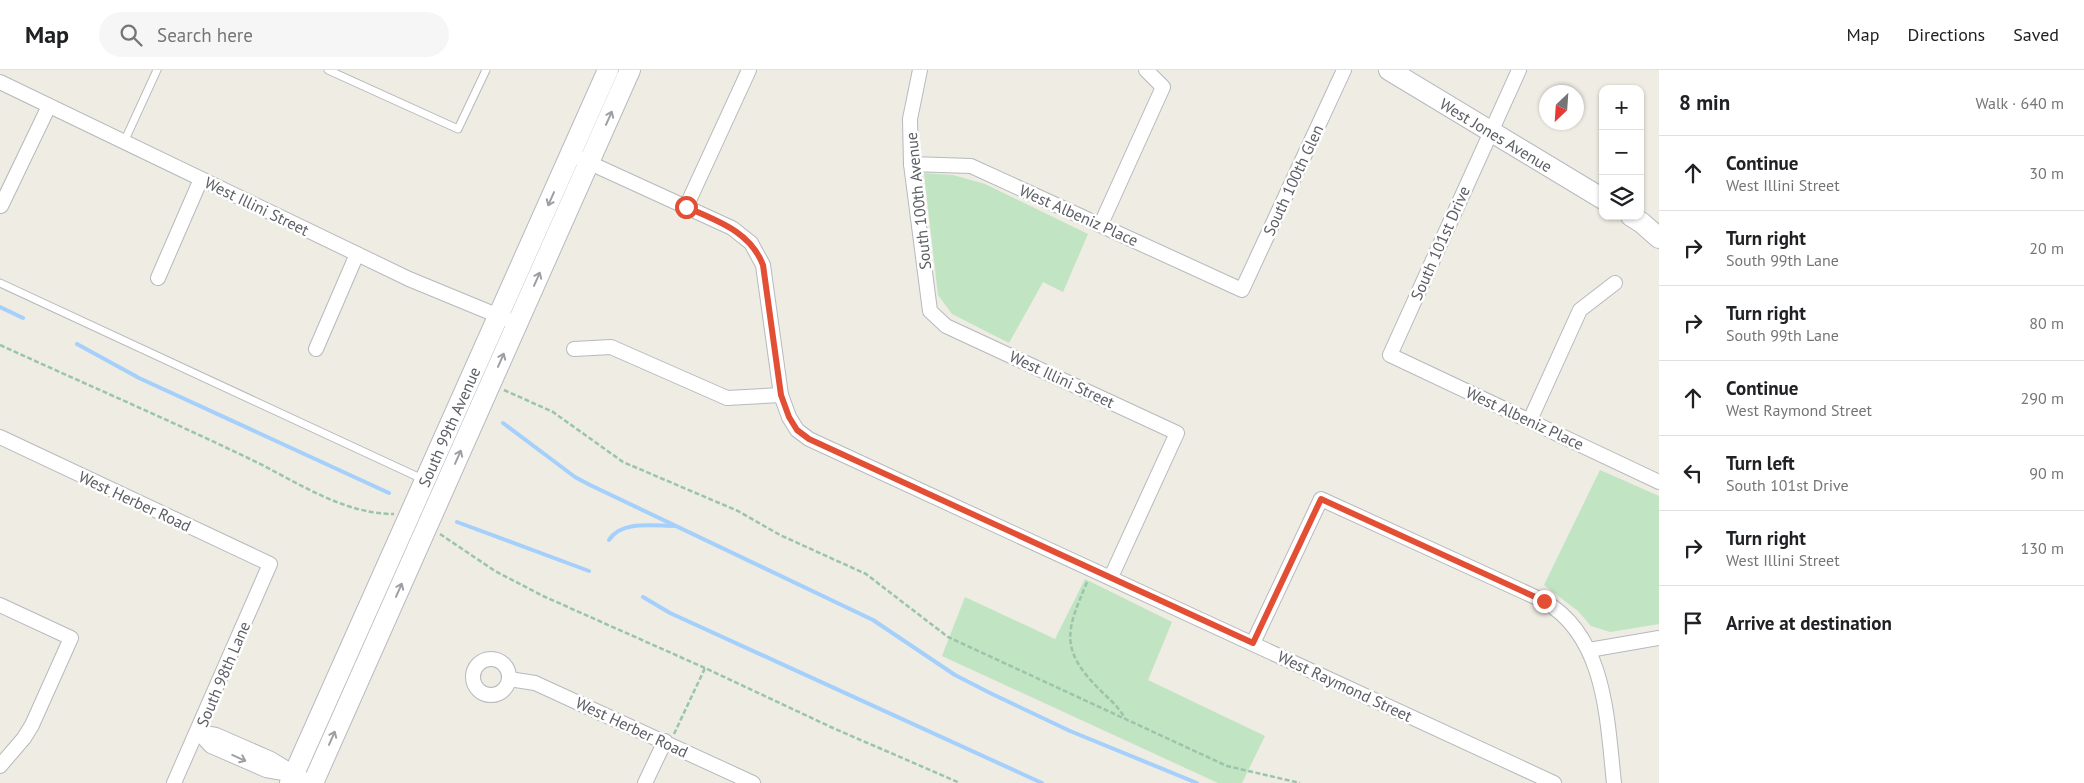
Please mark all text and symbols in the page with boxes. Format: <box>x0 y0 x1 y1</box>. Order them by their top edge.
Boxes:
search box <box>99 12 449 57</box>
text: Map <box>25 19 69 50</box>
icon: search <box>117 21 145 49</box>
text: Search here <box>157 23 253 47</box>
text: Map <box>1847 23 1879 46</box>
text: Directions <box>1907 23 1985 46</box>
text: Saved <box>2013 23 2059 46</box>
north arrow <box>1539 85 1584 130</box>
map controls <box>1599 85 1644 220</box>
button: + <box>1599 85 1644 130</box>
text: 8 min <box>1679 89 1730 116</box>
text: Walk · 640 m <box>1975 93 2064 113</box>
street label: West Jones Avenue <box>1436 94 1556 176</box>
one-way arrow <box>604 111 614 126</box>
street label: South 100th Glen <box>1259 121 1327 239</box>
button: − <box>1599 130 1644 175</box>
street label: South 100th Avenue <box>901 131 935 271</box>
text: Continue <box>1726 151 1798 175</box>
icon: ahead <box>1679 159 1707 187</box>
text: 30 m <box>2029 163 2064 183</box>
street label: West Illini Street <box>202 172 313 240</box>
button: layers <box>1599 175 1644 220</box>
text: West Illini Street <box>1726 175 1840 195</box>
street label: West Albeniz Place <box>1016 180 1142 250</box>
street label: South 101st Drive <box>1406 183 1474 303</box>
one-way arrow <box>545 191 555 206</box>
route start <box>675 196 698 219</box>
text: Turn right <box>1726 226 1806 250</box>
icon: right <box>1679 234 1707 262</box>
text: 20 m <box>2029 238 2064 258</box>
text: South 99th Lane <box>1726 250 1839 270</box>
one-way arrow <box>532 272 542 287</box>
text: Turn right <box>1726 301 1806 325</box>
icon: right <box>1679 309 1707 337</box>
text: 80 m <box>2029 313 2064 333</box>
text: South 99th Lane <box>1726 325 1839 345</box>
street label: West Illini Street <box>1006 346 1118 412</box>
one-way arrow <box>496 353 506 368</box>
street label: South 99th Avenue <box>414 364 484 490</box>
text: Continue <box>1726 376 1798 400</box>
street label: West Albeniz Place <box>1463 382 1587 454</box>
icon: ahead <box>1679 384 1707 412</box>
text: 290 m <box>2021 388 2064 408</box>
text: West Raymond Street <box>1726 400 1872 420</box>
one-way arrow <box>453 450 463 465</box>
text: Turn left <box>1726 451 1795 475</box>
icon: left <box>1679 459 1707 487</box>
text: 90 m <box>2029 463 2064 483</box>
street label: West Herber Road <box>76 466 194 536</box>
text: South 101st Drive <box>1726 475 1849 495</box>
text: Turn right <box>1726 526 1806 550</box>
icon: right <box>1679 534 1707 562</box>
text: 130 m <box>2021 538 2064 558</box>
text: West Illini Street <box>1726 550 1840 570</box>
one-way arrow <box>394 583 404 598</box>
route end <box>1533 590 1556 613</box>
icon: arrive <box>1679 609 1707 637</box>
text: Arrive at destination <box>1726 611 1892 635</box>
street label: South 98th Lane <box>192 618 254 730</box>
street label: West Raymond Street <box>1275 646 1416 726</box>
street label: West Herber Road <box>573 692 691 762</box>
one-way arrow <box>328 731 338 746</box>
one-way arrow <box>231 754 246 763</box>

